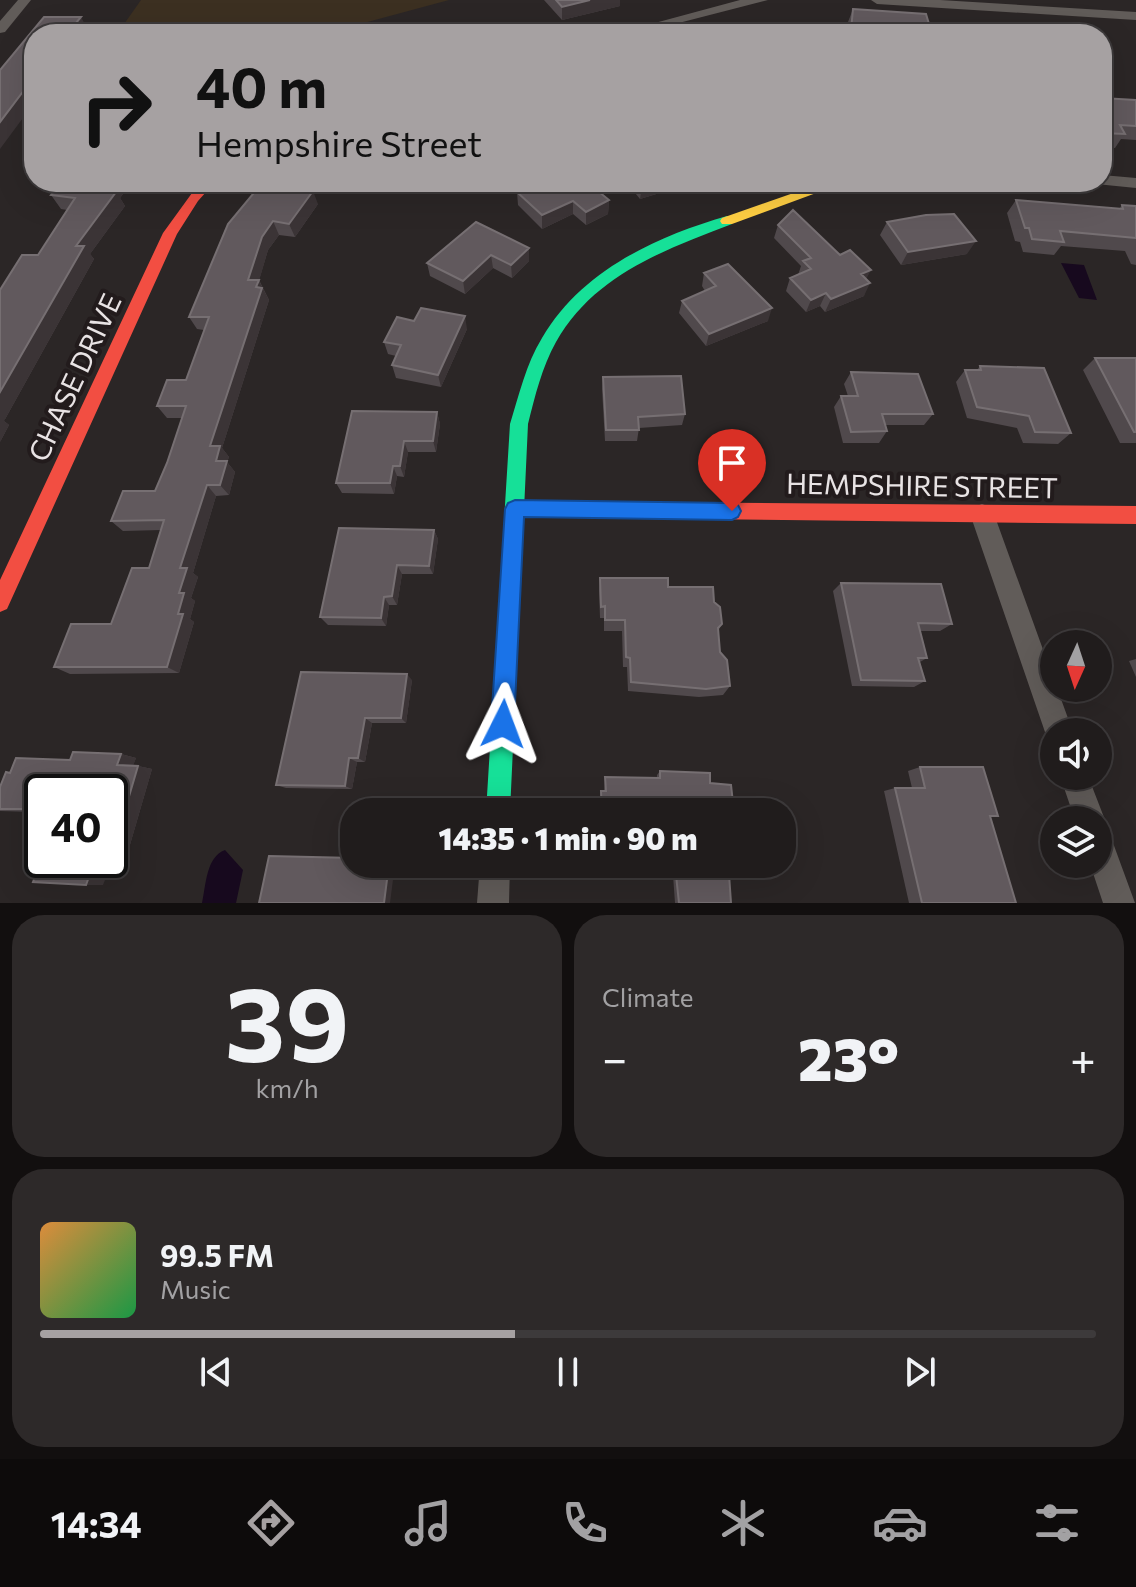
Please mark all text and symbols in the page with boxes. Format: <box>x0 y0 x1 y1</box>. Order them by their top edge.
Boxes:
text: 40 m <box>196 51 327 120</box>
icon: right <box>64 56 168 160</box>
text: Hempshire Street <box>196 120 482 164</box>
street label: CHASE DRIVE <box>20 288 128 466</box>
pin <box>698 429 766 511</box>
icon: arrive <box>710 441 754 485</box>
street label: HEMPSHIRE STREET <box>786 466 1058 504</box>
north arrow <box>1040 630 1112 702</box>
map controls <box>1040 630 1112 878</box>
position arrow <box>461 682 545 766</box>
button: sound <box>1040 718 1112 790</box>
speed limit sign: 40 <box>24 774 128 878</box>
button: layers <box>1040 806 1112 878</box>
text: 14:35 · 1 min · 90 m <box>439 819 697 856</box>
text: 39 <box>225 956 349 1083</box>
text: Climate <box>602 981 694 1012</box>
text: 23° <box>798 1020 899 1093</box>
text: − <box>602 1030 627 1084</box>
text: + <box>1070 1030 1096 1084</box>
text: km/h <box>255 1072 319 1103</box>
text: 99.5 FM <box>160 1236 274 1273</box>
text: Music <box>160 1273 231 1304</box>
icon: previous <box>194 1350 238 1394</box>
icon: pause <box>546 1350 590 1394</box>
icon: next <box>898 1350 942 1394</box>
icon: directions <box>243 1495 299 1551</box>
icon: music <box>400 1495 456 1551</box>
icon: phone <box>557 1495 613 1551</box>
icon: climate <box>715 1495 771 1551</box>
icon: car <box>872 1495 928 1551</box>
icon: filters <box>1029 1495 1085 1551</box>
text: 14:34 <box>51 1501 142 1545</box>

